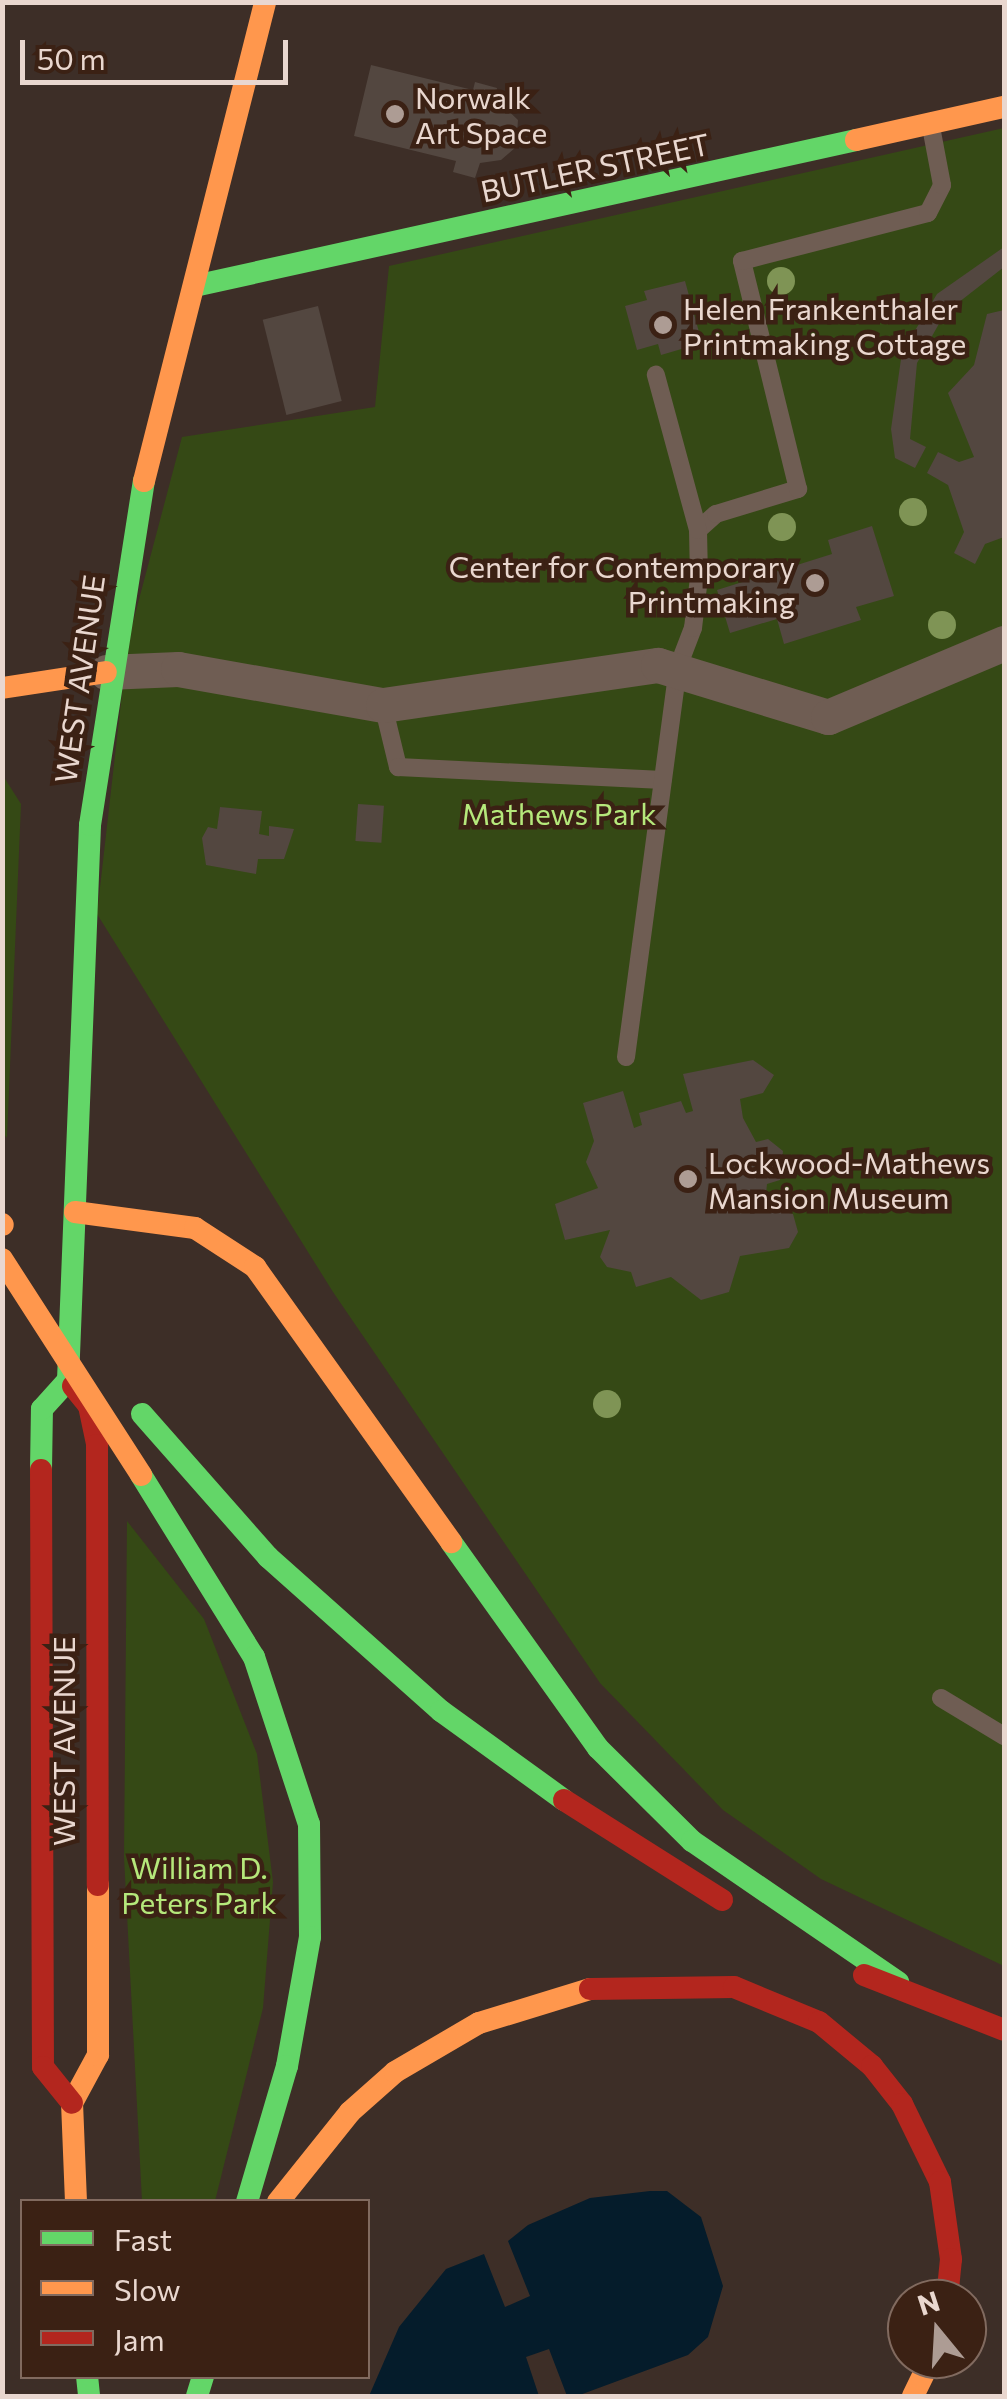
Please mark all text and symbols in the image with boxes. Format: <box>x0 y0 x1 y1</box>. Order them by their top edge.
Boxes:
scale bar <box>25 20 292 82</box>
text: 50 m <box>37 39 106 76</box>
place label: Norwalk Art Space <box>415 79 547 150</box>
marker: Norwalk Art Space <box>384 103 406 125</box>
street label: BUTLER STREET <box>477 125 713 209</box>
place label: Helen Frankenthaler Printmaking Cottage <box>683 290 966 360</box>
marker: Helen Frankenthaler Printmaking Cottage <box>652 314 674 336</box>
place label: Center for Contemporary Printmaking <box>449 548 795 618</box>
marker: Center for Contemporary Printmaking <box>804 572 826 594</box>
street label: WEST AVENUE <box>47 573 111 785</box>
park label: Mathews Park <box>461 795 657 831</box>
place label: Lockwood-Mathews Mansion Museum <box>708 1144 990 1214</box>
marker: Lockwood-Mathews Mansion Museum <box>677 1168 699 1190</box>
street label: WEST AVENUE <box>45 1636 81 1846</box>
park label: William D. Peters Park <box>121 1849 277 1920</box>
legend <box>20 2199 370 2379</box>
text: Fast <box>114 2220 172 2257</box>
text: Slow <box>114 2270 181 2307</box>
north arrow <box>887 2279 987 2379</box>
text: N <box>913 2283 944 2322</box>
text: Jam <box>114 2320 165 2357</box>

